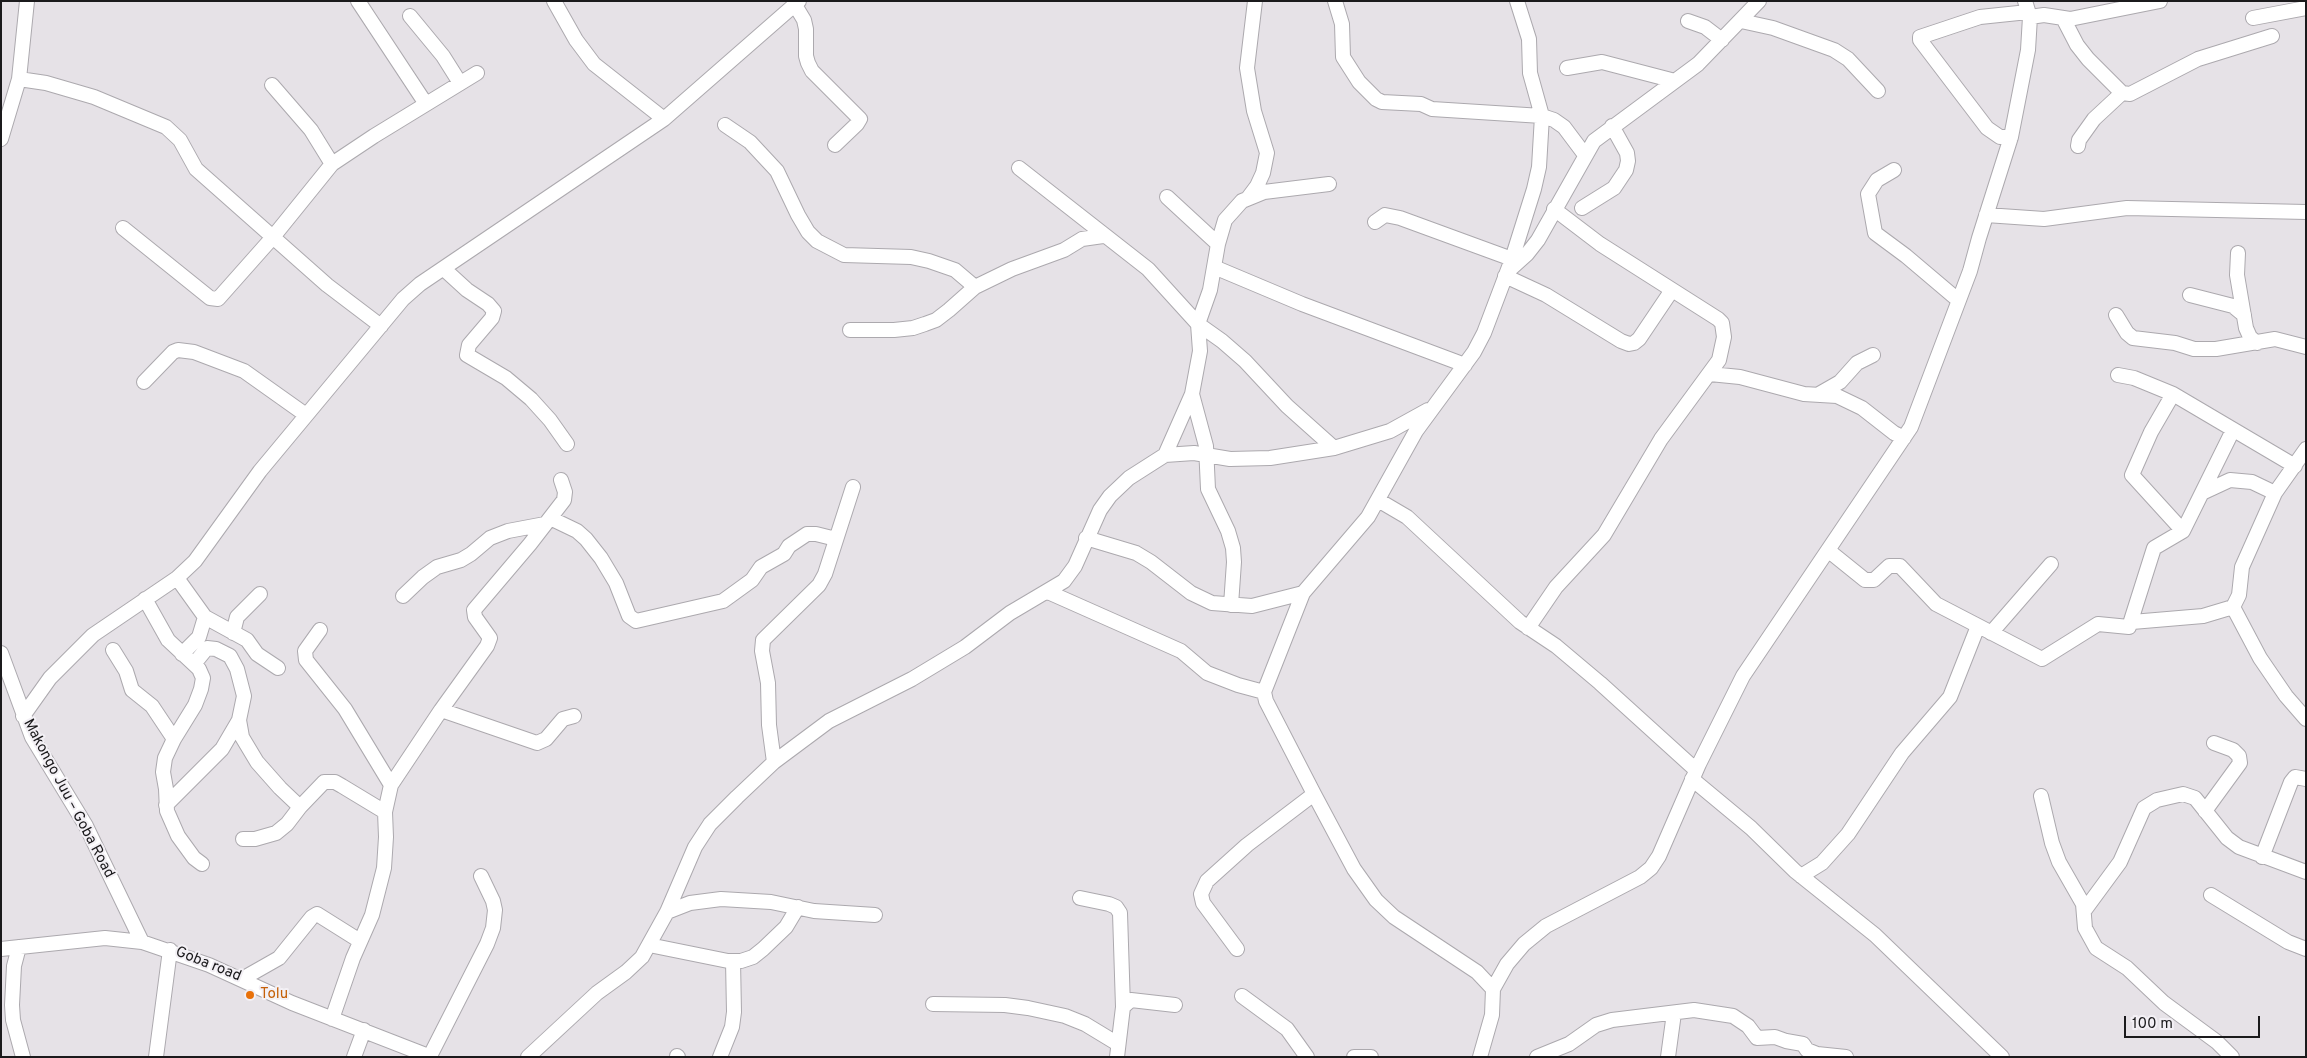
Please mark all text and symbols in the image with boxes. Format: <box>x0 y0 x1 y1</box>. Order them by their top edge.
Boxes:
street label: Makongo Juu – Goba Road <box>18 716 118 882</box>
street label: Goba road <box>172 944 244 986</box>
place label: Tolu <box>260 986 288 1004</box>
marker: Tolu <box>244 989 256 1001</box>
scale bar <box>2127 1006 2263 1038</box>
text: 100 m <box>2132 1015 2173 1034</box>

